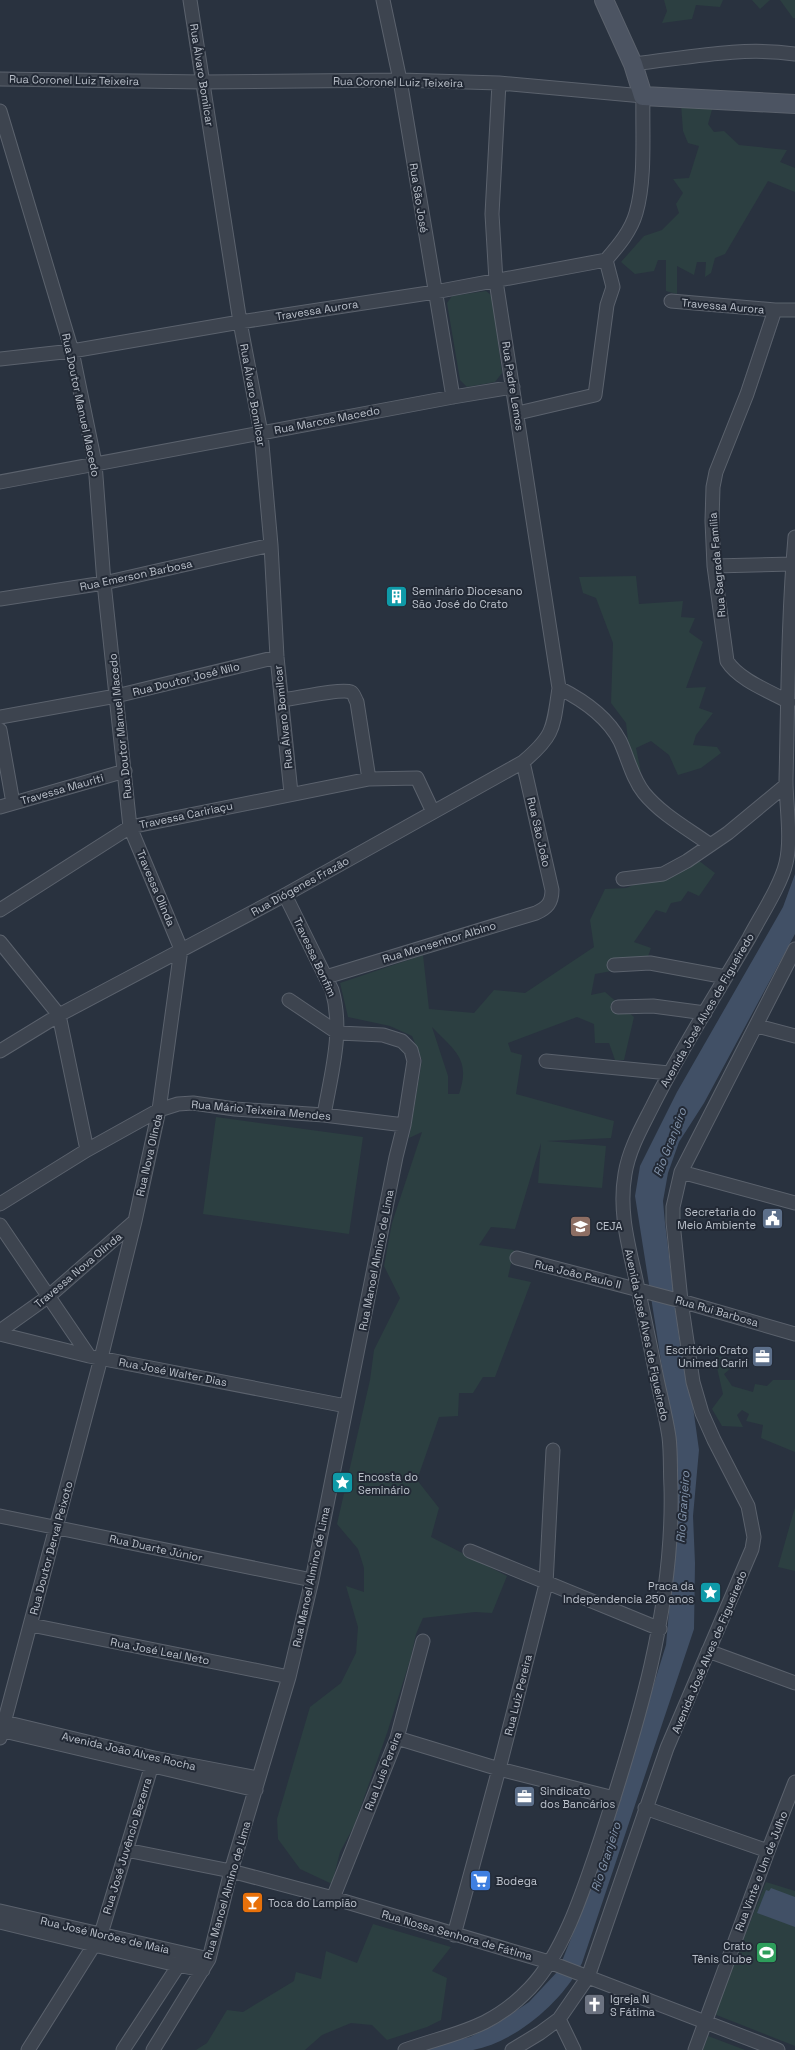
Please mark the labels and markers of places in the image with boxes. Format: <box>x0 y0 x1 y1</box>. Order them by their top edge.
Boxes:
building icon: Seminário Diocesano São José do Crato <box>383 584 409 610</box>
place label: Seminário Diocesano São José do Crato <box>412 584 523 611</box>
place label: Secretaria do Meio Ambiente <box>677 1205 756 1232</box>
public building icon: Secretaria do Meio Ambiente <box>759 1205 785 1231</box>
school or university icon: CEJA <box>568 1213 594 1239</box>
place label: CEJA <box>596 1219 622 1233</box>
place label: Escritório Crato Unimed Cariri <box>666 1343 748 1370</box>
office icon: Escritório Crato Unimed Cariri <box>750 1343 776 1369</box>
place icon: Encosta do Seminário <box>329 1470 355 1496</box>
place label: Encosta do Seminário <box>358 1470 418 1497</box>
place label: Praca da Independencia 250 anos <box>563 1579 695 1606</box>
place icon: Praca da Independencia 250 anos <box>697 1579 723 1605</box>
office icon: Sindicato dos Bancários <box>512 1784 538 1810</box>
place label: Sindicato dos Bancários <box>540 1784 615 1811</box>
supermarket icon: Bodega <box>467 1868 493 1894</box>
place label: Bodega <box>496 1874 538 1888</box>
bar icon: Toca do Lampião <box>240 1890 266 1916</box>
place label: Toca do Lampião <box>268 1896 357 1910</box>
place label: Crato Tênis Clube <box>692 1939 752 1966</box>
sports icon: Crato Tênis Clube <box>754 1939 780 1965</box>
church icon: Igreja N S Fátima <box>582 1992 608 2018</box>
place label: Igreja N S Fátima <box>610 1992 656 2019</box>

